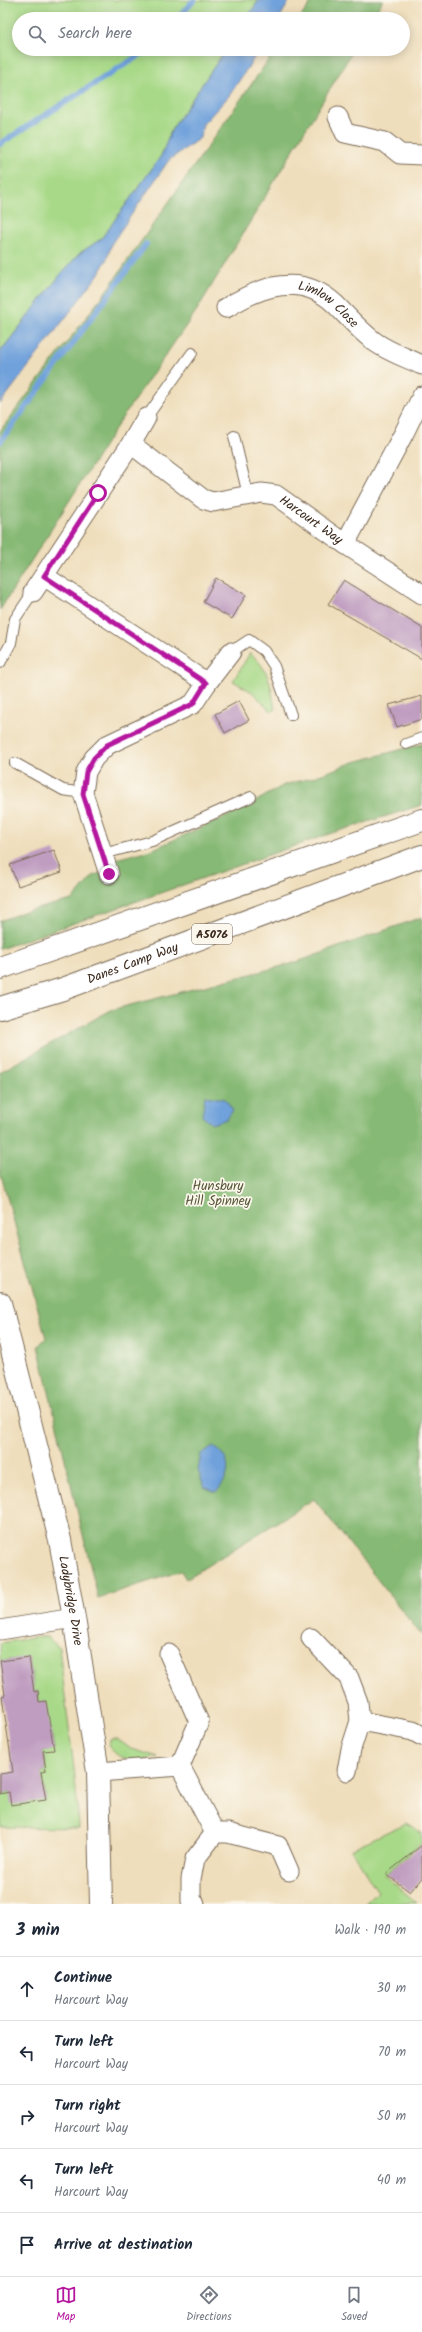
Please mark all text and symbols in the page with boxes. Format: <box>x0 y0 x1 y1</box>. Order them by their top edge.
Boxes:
search box <box>12 12 410 56</box>
text: Search here <box>58 22 132 46</box>
icon: search <box>26 23 48 45</box>
street label: Limlow Close <box>296 275 364 333</box>
route start <box>89 484 107 502</box>
street label: Harcourt Way <box>275 490 348 550</box>
route end <box>100 865 118 883</box>
road number: A5076 <box>192 924 232 944</box>
street label: Danes Camp Way <box>84 936 182 990</box>
park label: Hunsbury Hill Spinney <box>185 1176 252 1212</box>
street label: Ladybridge Drive <box>52 1554 89 1647</box>
text: 3 min <box>16 1917 60 1944</box>
text: Walk · 190 m <box>334 1920 406 1941</box>
text: Continue <box>54 1966 112 1990</box>
icon: ahead <box>16 1978 38 2000</box>
text: 30 m <box>377 1978 406 1999</box>
text: Harcourt Way <box>54 1990 128 2011</box>
text: Turn left <box>54 2030 114 2054</box>
icon: left <box>16 2042 38 2064</box>
text: 70 m <box>378 2042 406 2063</box>
text: Harcourt Way <box>54 2054 128 2075</box>
text: Turn right <box>54 2094 121 2118</box>
icon: right <box>16 2106 38 2128</box>
text: 50 m <box>377 2106 406 2127</box>
text: Harcourt Way <box>54 2118 128 2139</box>
text: Turn left <box>54 2158 114 2182</box>
icon: left <box>16 2170 38 2192</box>
text: 40 m <box>377 2170 406 2191</box>
text: Harcourt Way <box>54 2182 128 2203</box>
text: Arrive at destination <box>54 2233 193 2257</box>
icon: arrive <box>16 2234 38 2256</box>
tab: Map <box>55 2284 77 2326</box>
tab: Directions <box>186 2284 232 2326</box>
tab: Saved <box>341 2284 367 2326</box>

